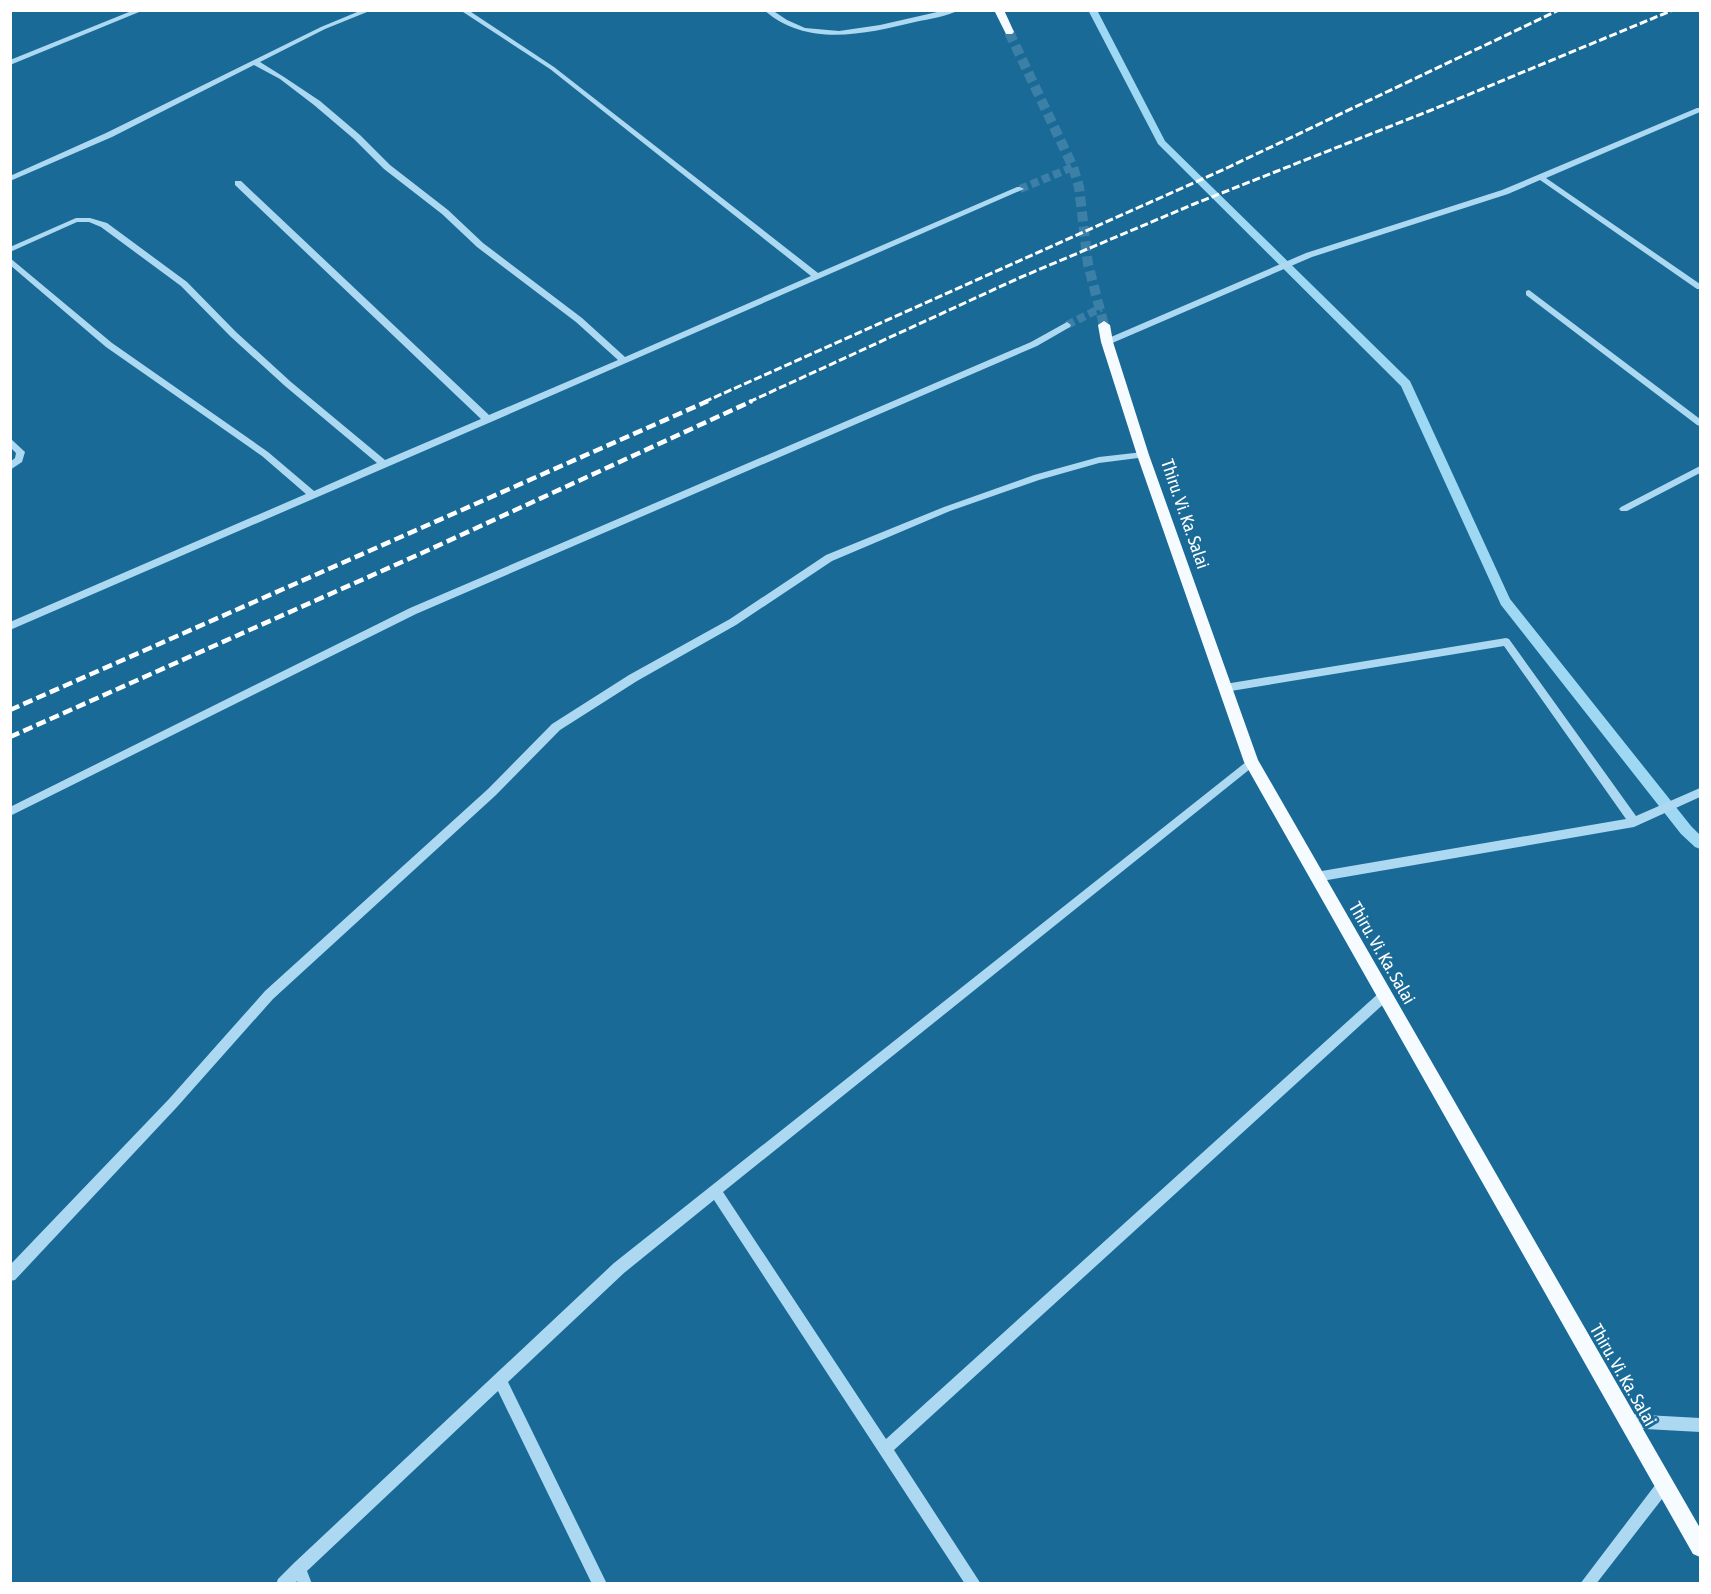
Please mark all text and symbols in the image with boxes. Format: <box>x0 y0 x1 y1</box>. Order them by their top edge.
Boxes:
street label: Thiru. Vi. Ka. Salai <box>1157 456 1214 571</box>
street label: Thiru. Vi. Ka. Salai <box>1345 898 1420 1008</box>
street label: Thiru. Vi. Ka. Salai <box>1586 1320 1661 1430</box>

